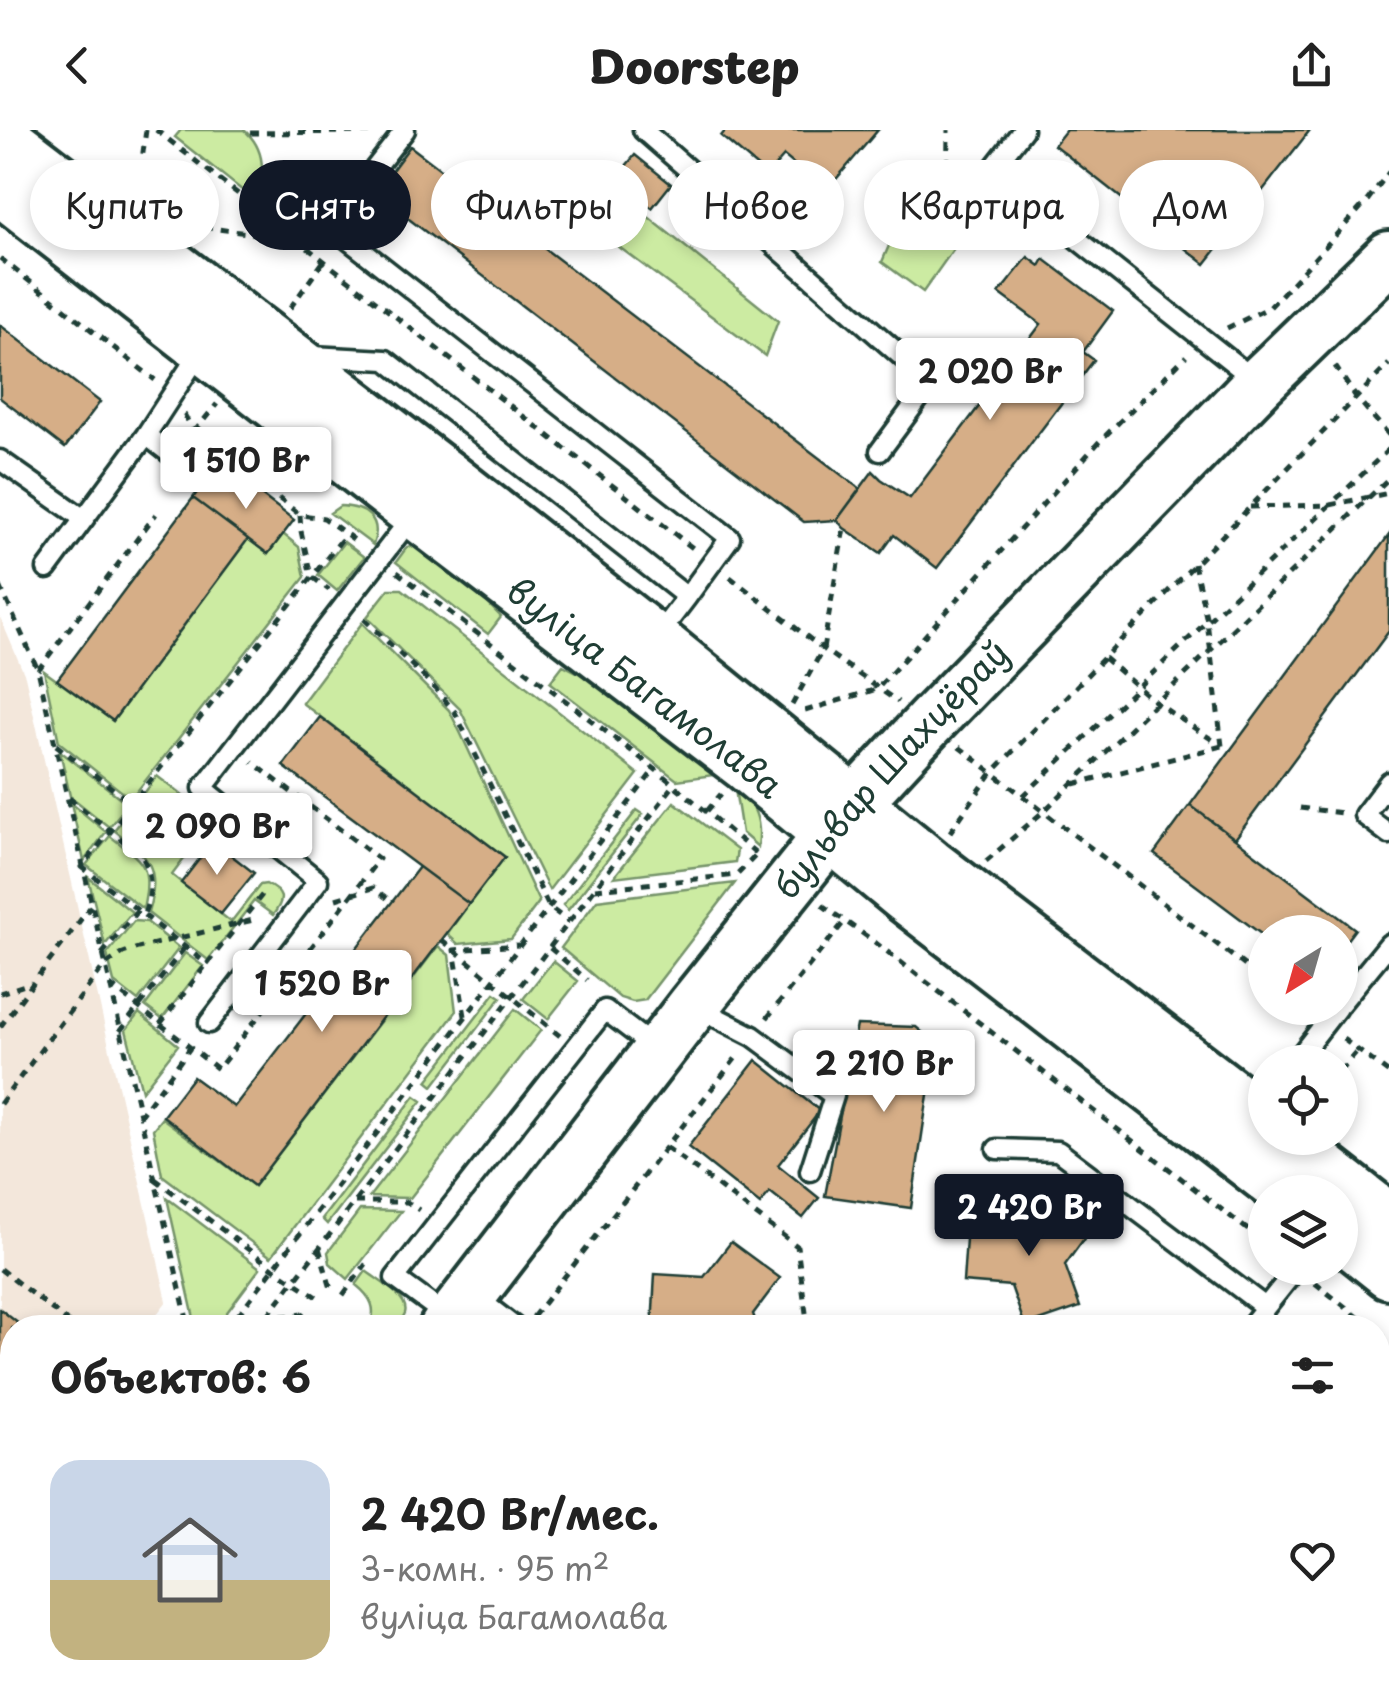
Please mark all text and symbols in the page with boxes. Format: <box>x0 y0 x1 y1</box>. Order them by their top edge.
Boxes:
text: Doorstep <box>589 31 800 99</box>
icon: back <box>50 38 105 93</box>
icon: share <box>1284 38 1339 93</box>
chip: Купить <box>30 160 219 250</box>
chip: Снять <box>239 160 411 250</box>
chip: Фильтры <box>431 160 648 250</box>
chip: Новое <box>668 160 844 250</box>
chip: Квартира <box>864 160 1099 250</box>
chip: Дом <box>1119 160 1264 250</box>
pin: 2 020 Br <box>887 338 1093 423</box>
text: 2 020 Br <box>918 346 1062 394</box>
pin: 1 510 Br <box>143 427 349 512</box>
text: 1 510 Br <box>182 435 310 483</box>
street label: вуліца Багамолава <box>496 563 795 810</box>
street label: бульвар Шахцёраў <box>759 627 1020 910</box>
pin: 2 090 Br <box>114 793 320 878</box>
text: 2 090 Br <box>144 801 290 849</box>
north arrow <box>1248 915 1358 1025</box>
map controls <box>1248 915 1358 1285</box>
pin: 1 520 Br <box>219 950 425 1035</box>
text: 1 520 Br <box>255 958 389 1006</box>
pin: 2 210 Br <box>781 1030 987 1115</box>
text: 2 210 Br <box>815 1038 953 1086</box>
button: locate <box>1248 1045 1358 1155</box>
pin: 2 420 Br <box>926 1174 1132 1259</box>
button: layers <box>1248 1175 1358 1285</box>
text: 2 420 Br <box>957 1182 1101 1230</box>
text: Объектов: 6 <box>50 1344 311 1407</box>
icon: filters <box>1285 1348 1340 1403</box>
text: 2 420 Br/мес. <box>360 1481 659 1544</box>
icon: home <box>130 1500 250 1620</box>
icon: heart <box>1285 1533 1340 1588</box>
text: 3-комн. · 95 m² <box>360 1544 610 1592</box>
text: вуліца Багамолава <box>360 1592 667 1640</box>

